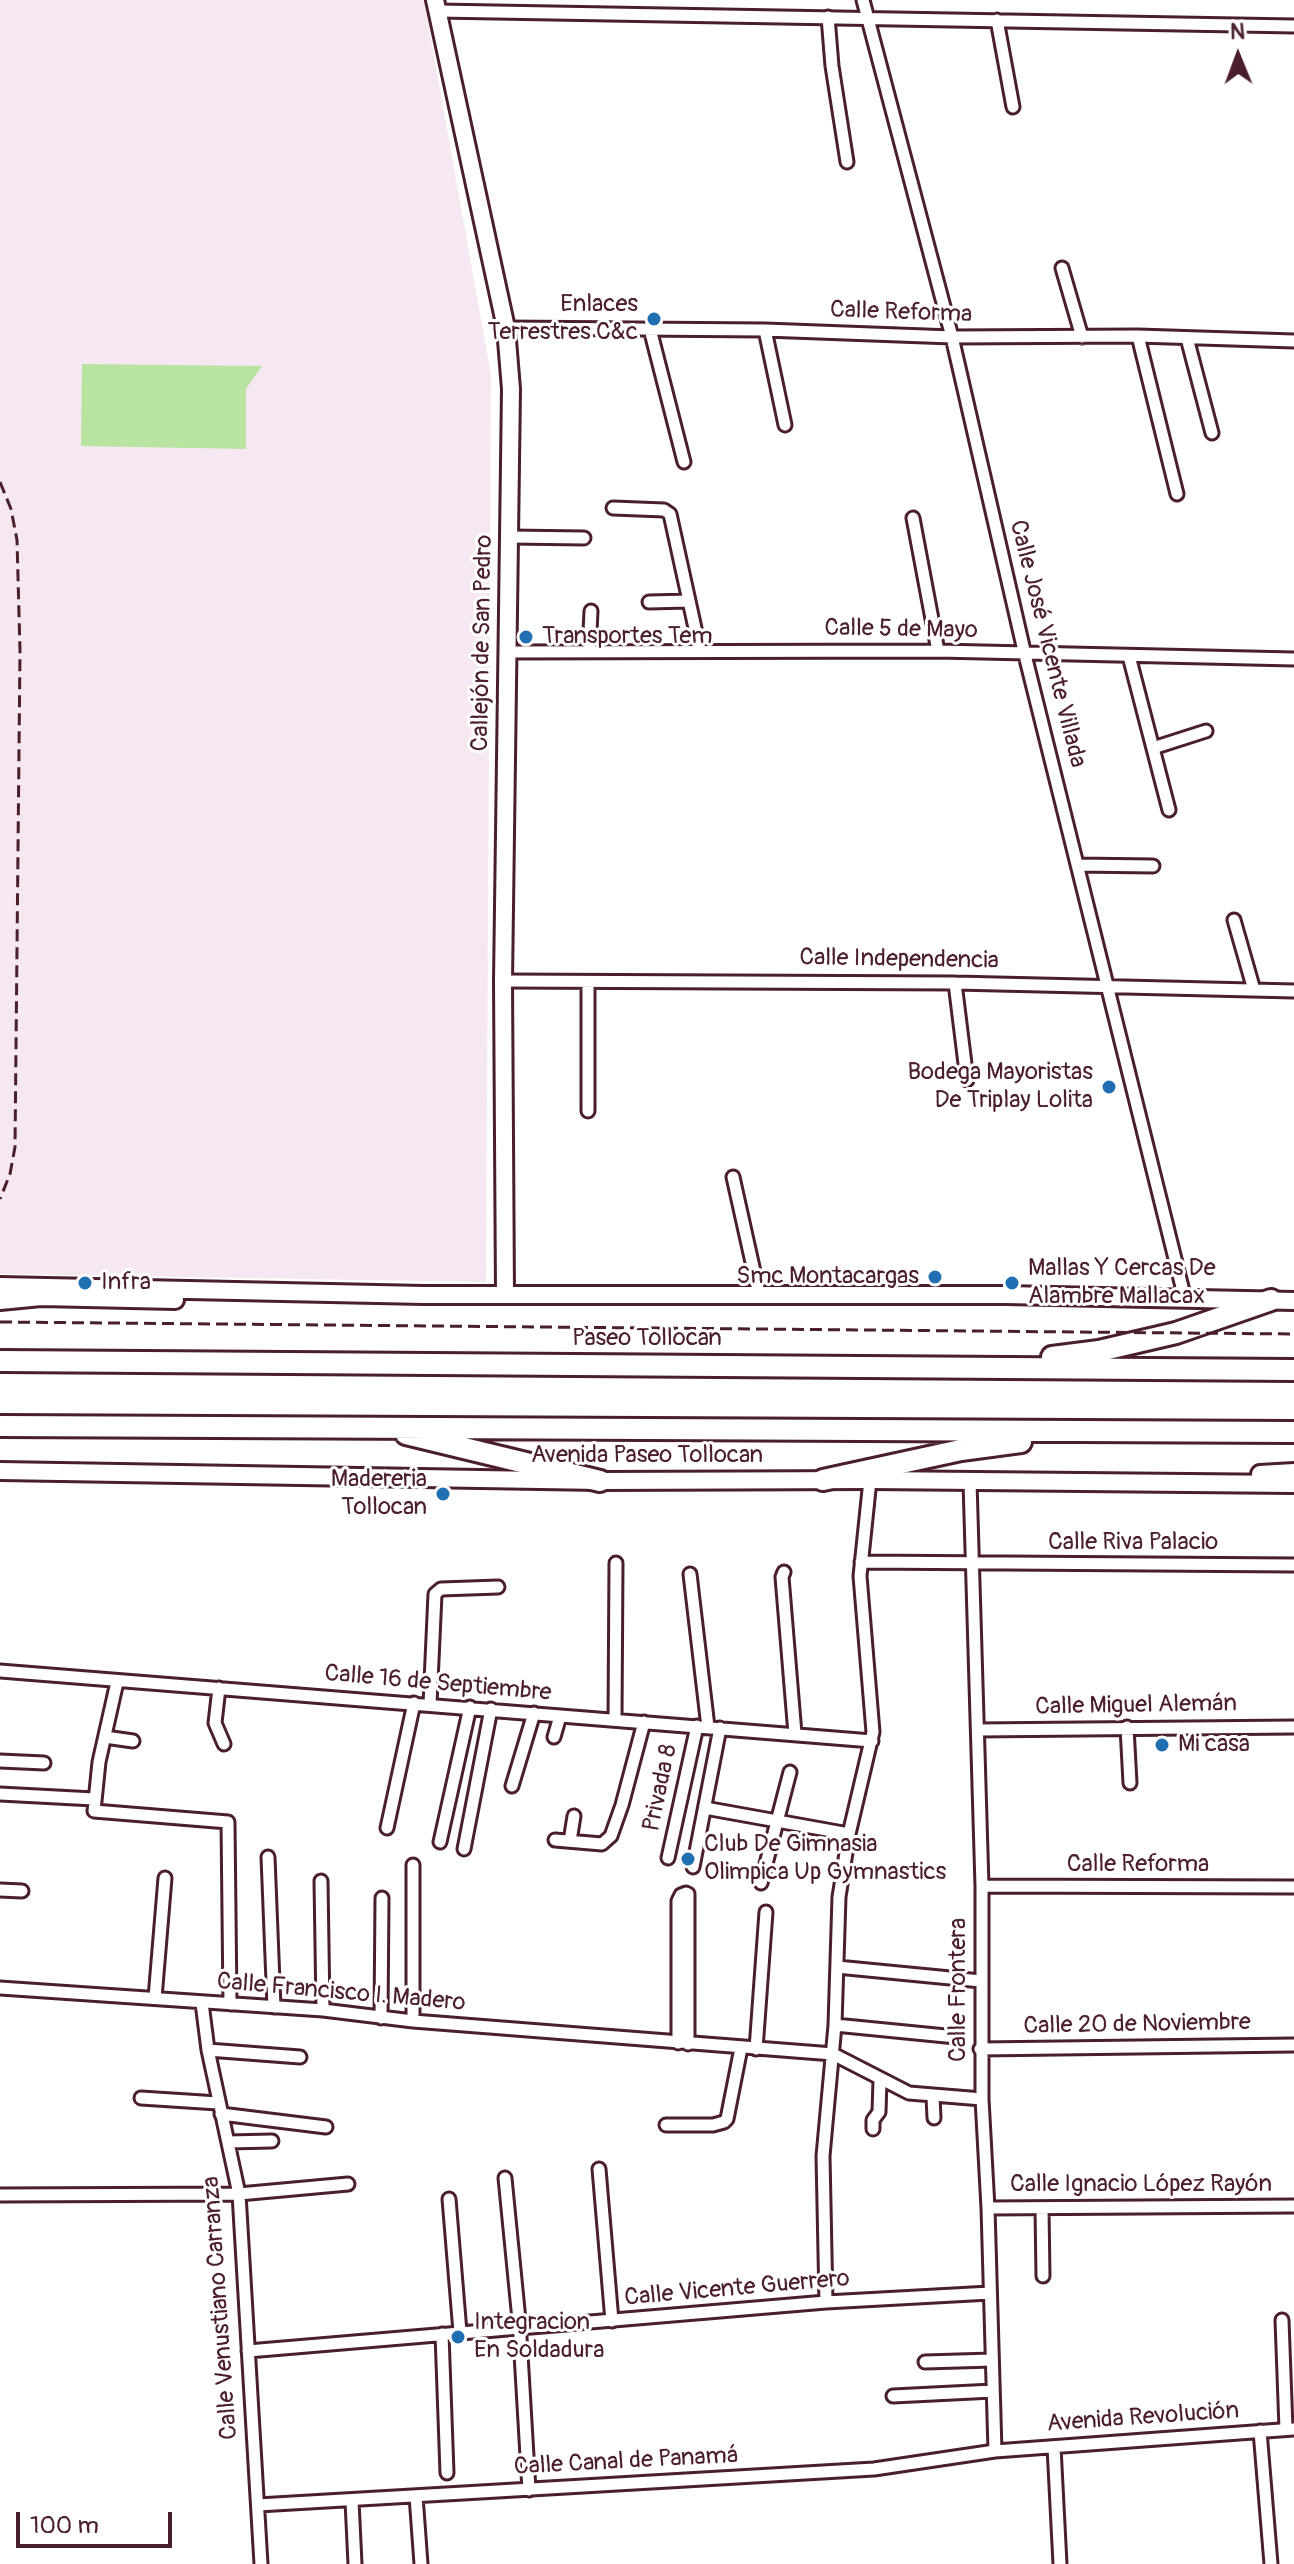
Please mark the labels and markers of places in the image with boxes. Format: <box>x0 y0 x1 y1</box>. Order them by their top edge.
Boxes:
place label: Enlaces Terrestres C&c <box>488 291 638 347</box>
marker: Enlaces Terrestres C&c <box>645 310 663 328</box>
place label: Transportes Tem <box>542 623 712 651</box>
marker: Transportes Tem <box>517 628 535 646</box>
place label: Bodega Mayoristas De Triplay Lolita <box>908 1059 1093 1115</box>
marker: Bodega Mayoristas De Triplay Lolita <box>1100 1078 1118 1096</box>
place label: Mallas Y Cercas De Alambre Mallacax <box>1028 1255 1215 1311</box>
place label: Smc Montacargas <box>736 1263 919 1291</box>
marker: Smc Montacargas <box>926 1268 944 1286</box>
place label: Infra <box>101 1269 151 1297</box>
marker: Infra <box>76 1274 94 1292</box>
marker: Mallas Y Cercas De Alambre Mallacax <box>1003 1274 1021 1292</box>
place label: Madereria Tollocan <box>331 1466 427 1522</box>
marker: Madereria Tollocan <box>434 1485 452 1503</box>
place label: Mi casa <box>1178 1731 1250 1759</box>
marker: Mi casa <box>1153 1736 1171 1754</box>
place label: Club De Gimnasia Olimpica Up Gymnastics <box>704 1831 946 1887</box>
marker: Club De Gimnasia Olimpica Up Gymnastics <box>679 1850 697 1868</box>
place label: Integracion En Soldadura <box>474 2309 604 2365</box>
marker: Integracion En Soldadura <box>449 2328 467 2346</box>

